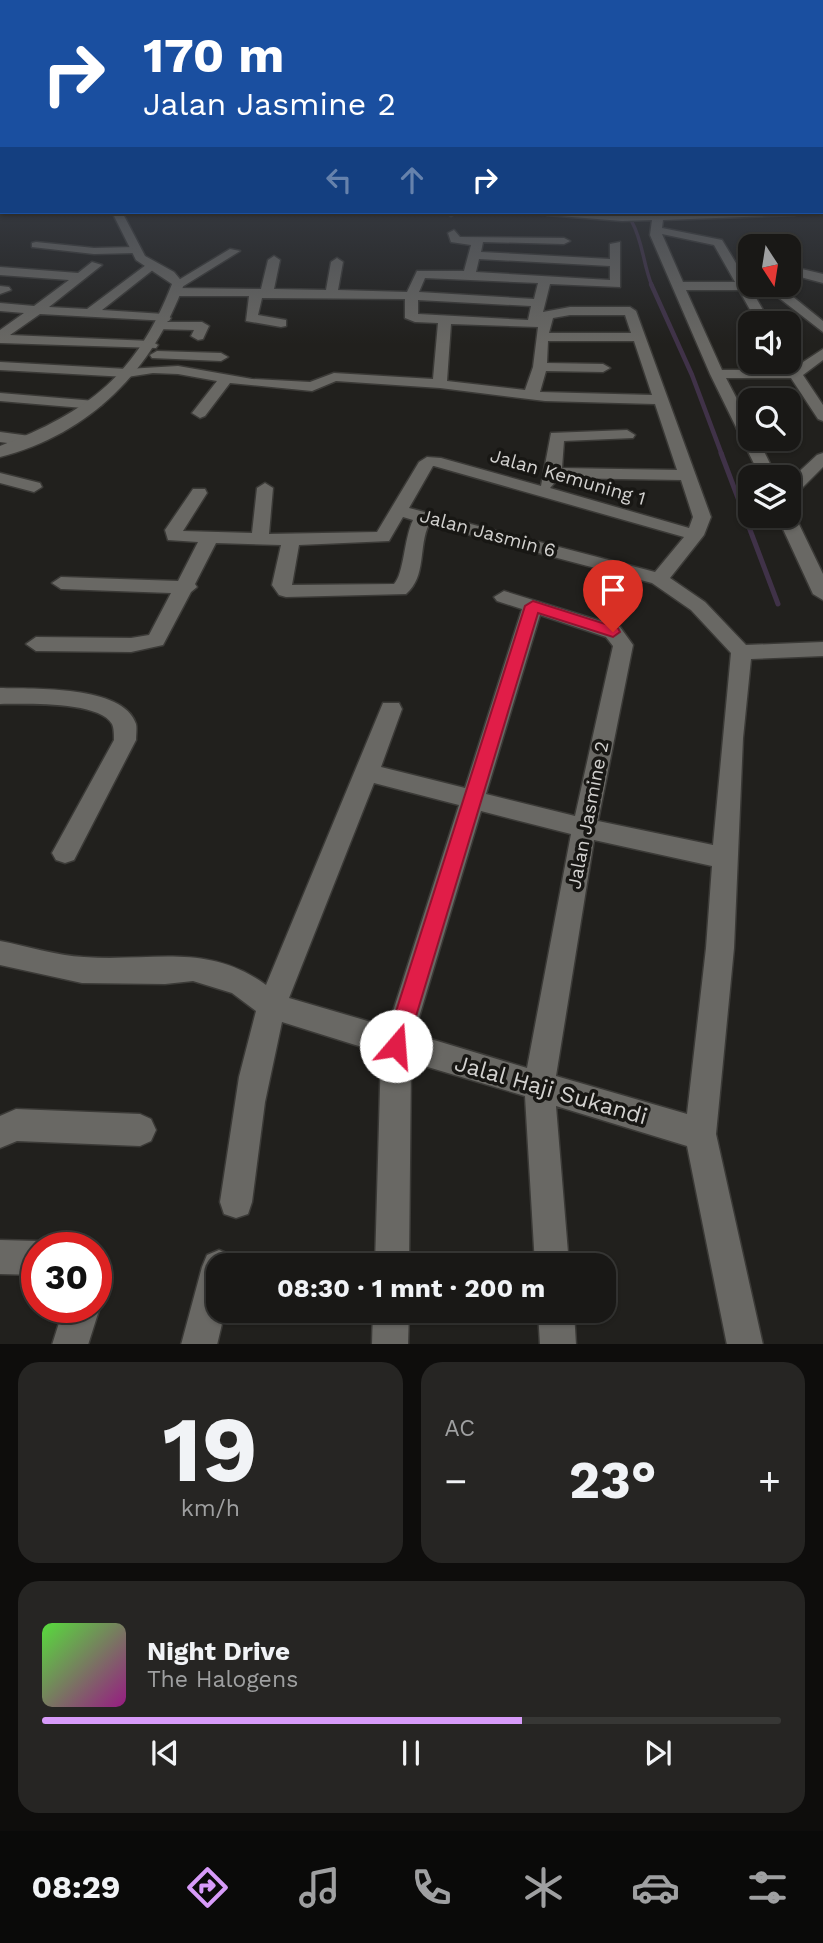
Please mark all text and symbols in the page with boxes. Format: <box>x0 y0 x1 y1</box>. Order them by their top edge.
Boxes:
text: 170 m <box>143 26 284 84</box>
icon: right <box>28 28 119 119</box>
text: Jalan Jasmine 2 <box>143 85 396 123</box>
icon: left <box>320 161 358 199</box>
icon: ahead <box>393 161 431 199</box>
icon: right <box>466 161 504 199</box>
north arrow <box>738 234 802 298</box>
map controls <box>738 234 801 528</box>
button: sound <box>738 311 801 374</box>
button: search <box>738 388 801 451</box>
street label: Jalan Kemuning 1 <box>488 444 648 510</box>
button: layers <box>738 465 801 528</box>
street label: Jalan Jasmin 6 <box>418 504 558 562</box>
pin <box>583 560 643 632</box>
icon: arrive <box>594 571 632 609</box>
street label: Jalan Jasmine 2 <box>562 739 614 891</box>
position arrow <box>359 1009 433 1083</box>
street label: Jalal Haji Sukandi <box>452 1050 650 1130</box>
speed limit sign: 30 <box>21 1232 112 1323</box>
text: 08:30 · 1 mnt · 200 m <box>277 1273 545 1303</box>
text: 19 <box>163 1396 258 1503</box>
text: AC <box>445 1415 475 1442</box>
text: 23° <box>569 1450 657 1511</box>
text: − <box>445 1459 467 1503</box>
text: + <box>758 1459 781 1503</box>
text: km/h <box>181 1495 240 1522</box>
text: Night Drive <box>147 1636 290 1666</box>
text: The Halogens <box>147 1666 298 1693</box>
icon: previous <box>146 1734 184 1772</box>
icon: pause <box>392 1734 430 1772</box>
icon: next <box>639 1734 677 1772</box>
icon: directions <box>183 1863 232 1912</box>
icon: music <box>295 1863 344 1912</box>
icon: phone <box>407 1863 456 1912</box>
icon: climate <box>519 1863 568 1912</box>
icon: car <box>631 1863 680 1912</box>
icon: filters <box>743 1863 792 1912</box>
text: 08:29 <box>31 1868 121 1906</box>

